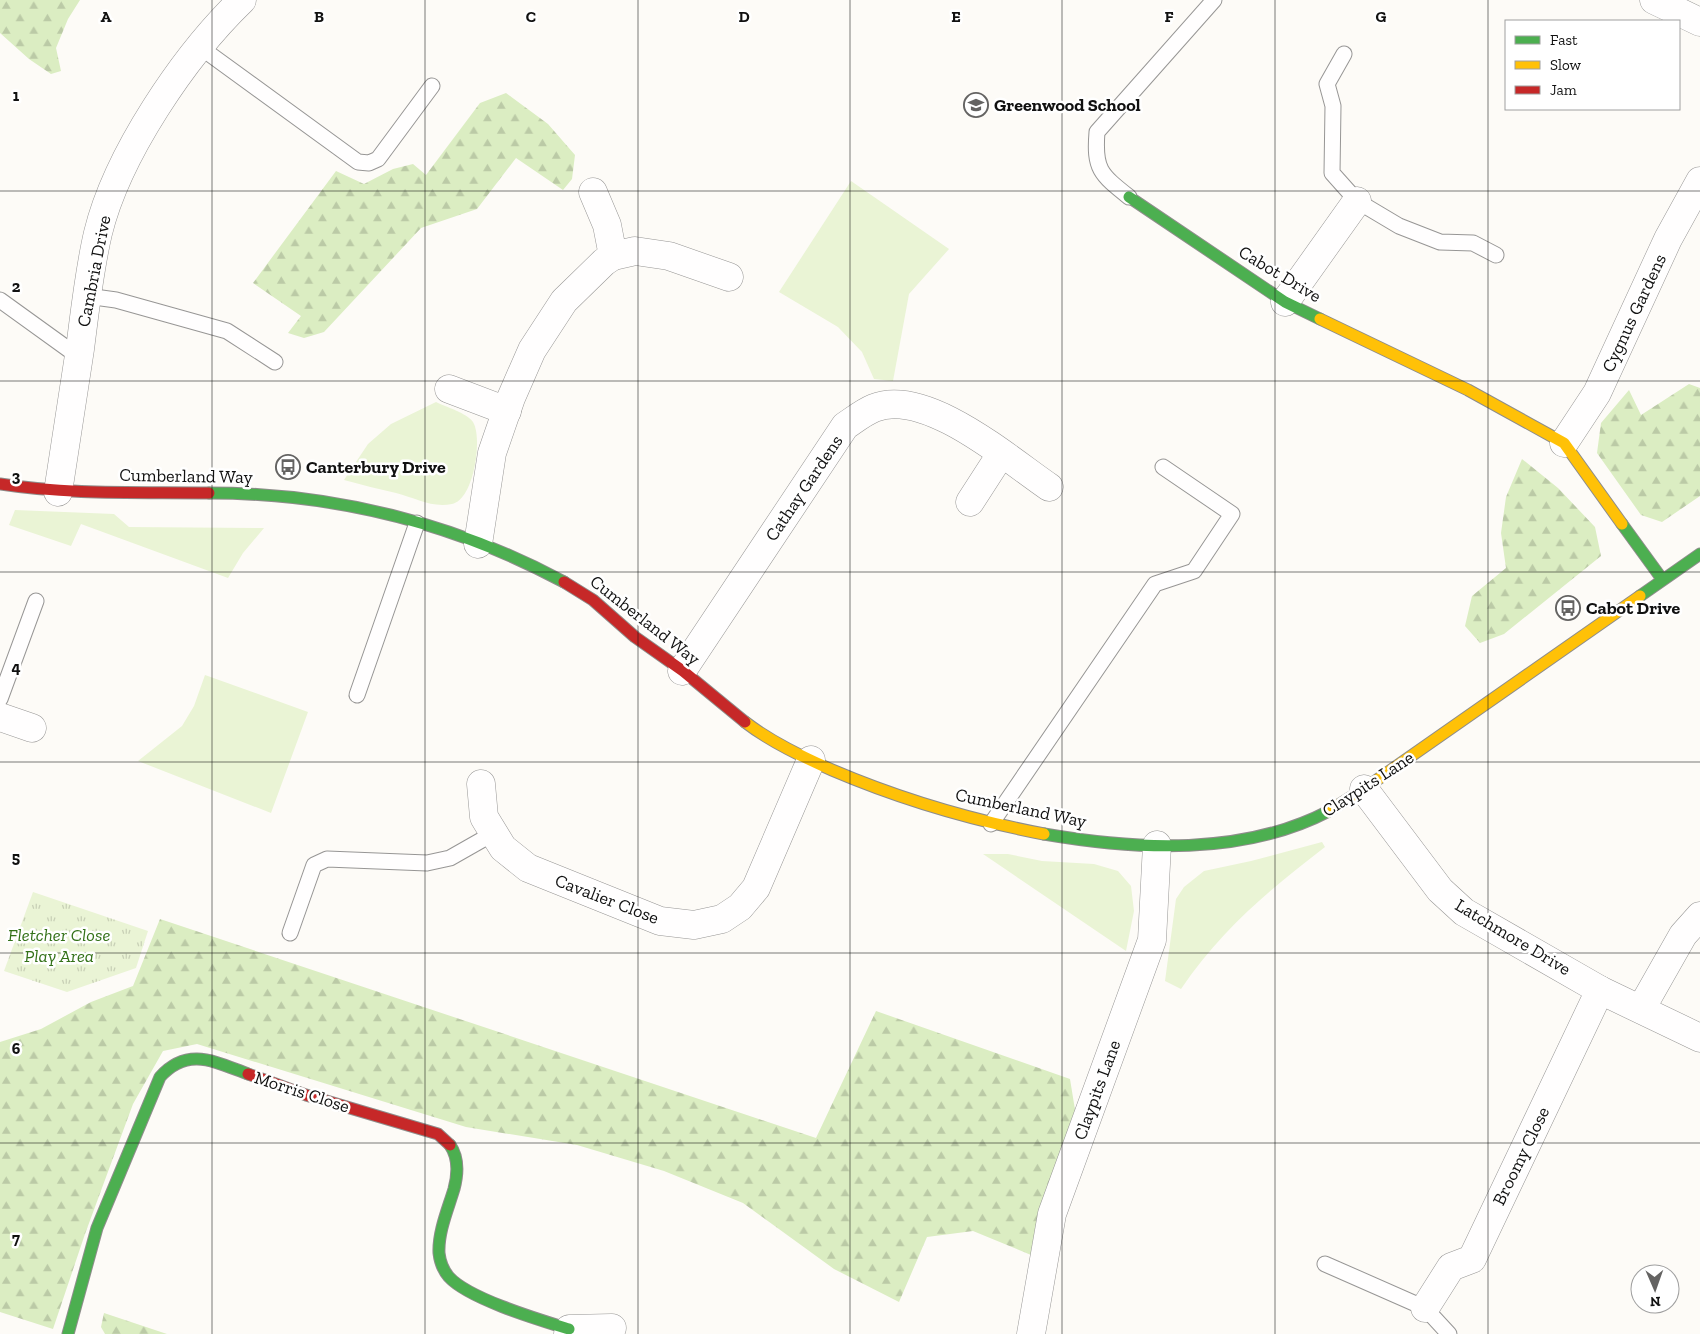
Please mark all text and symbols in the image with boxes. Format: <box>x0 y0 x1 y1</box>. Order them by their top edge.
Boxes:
text: A <box>101 7 112 26</box>
text: B <box>314 7 324 26</box>
text: C <box>526 7 536 26</box>
text: D <box>738 7 750 26</box>
text: E <box>951 7 961 26</box>
text: F <box>1164 7 1174 26</box>
text: G <box>1376 7 1387 26</box>
legend <box>1505 20 1680 110</box>
text: Fast <box>1550 31 1578 49</box>
text: Slow <box>1550 56 1582 74</box>
text: Jam <box>1550 81 1577 99</box>
text: 1 <box>13 86 20 105</box>
school or university icon: Greenwood School <box>963 92 989 118</box>
place label: Greenwood School <box>994 94 1141 116</box>
street label: Cambria Drive <box>72 213 116 329</box>
street label: Cabot Drive <box>1235 241 1325 307</box>
street label: Cygnus Gardens <box>1597 250 1671 376</box>
text: 2 <box>12 277 21 296</box>
street label: Cathay Gardens <box>760 431 848 545</box>
bus stop icon: Canterbury Drive <box>275 454 301 480</box>
place label: Canterbury Drive <box>306 456 446 478</box>
street label: Cumberland Way <box>119 464 254 488</box>
text: 3 <box>12 467 21 486</box>
street label: Cumberland Way <box>586 570 705 670</box>
bus stop icon: Cabot Drive <box>1555 595 1581 621</box>
place label: Cabot Drive <box>1586 597 1680 619</box>
text: 4 <box>11 658 21 677</box>
street label: Claypits Lane <box>1318 746 1418 822</box>
street label: Cumberland Way <box>953 783 1089 833</box>
text: 5 <box>12 848 20 867</box>
street label: Cavalier Close <box>552 869 662 929</box>
street label: Latchmore Drive <box>1451 894 1575 980</box>
park label: Fletcher Close Play Area <box>8 924 110 967</box>
street label: Claypits Lane <box>1069 1037 1125 1143</box>
text: 6 <box>12 1039 21 1058</box>
street label: Morris Close <box>252 1066 352 1118</box>
street label: Broomy Close <box>1488 1103 1554 1209</box>
text: 7 <box>12 1229 20 1248</box>
north arrow <box>1630 1264 1680 1314</box>
text: N <box>1649 1293 1661 1310</box>

